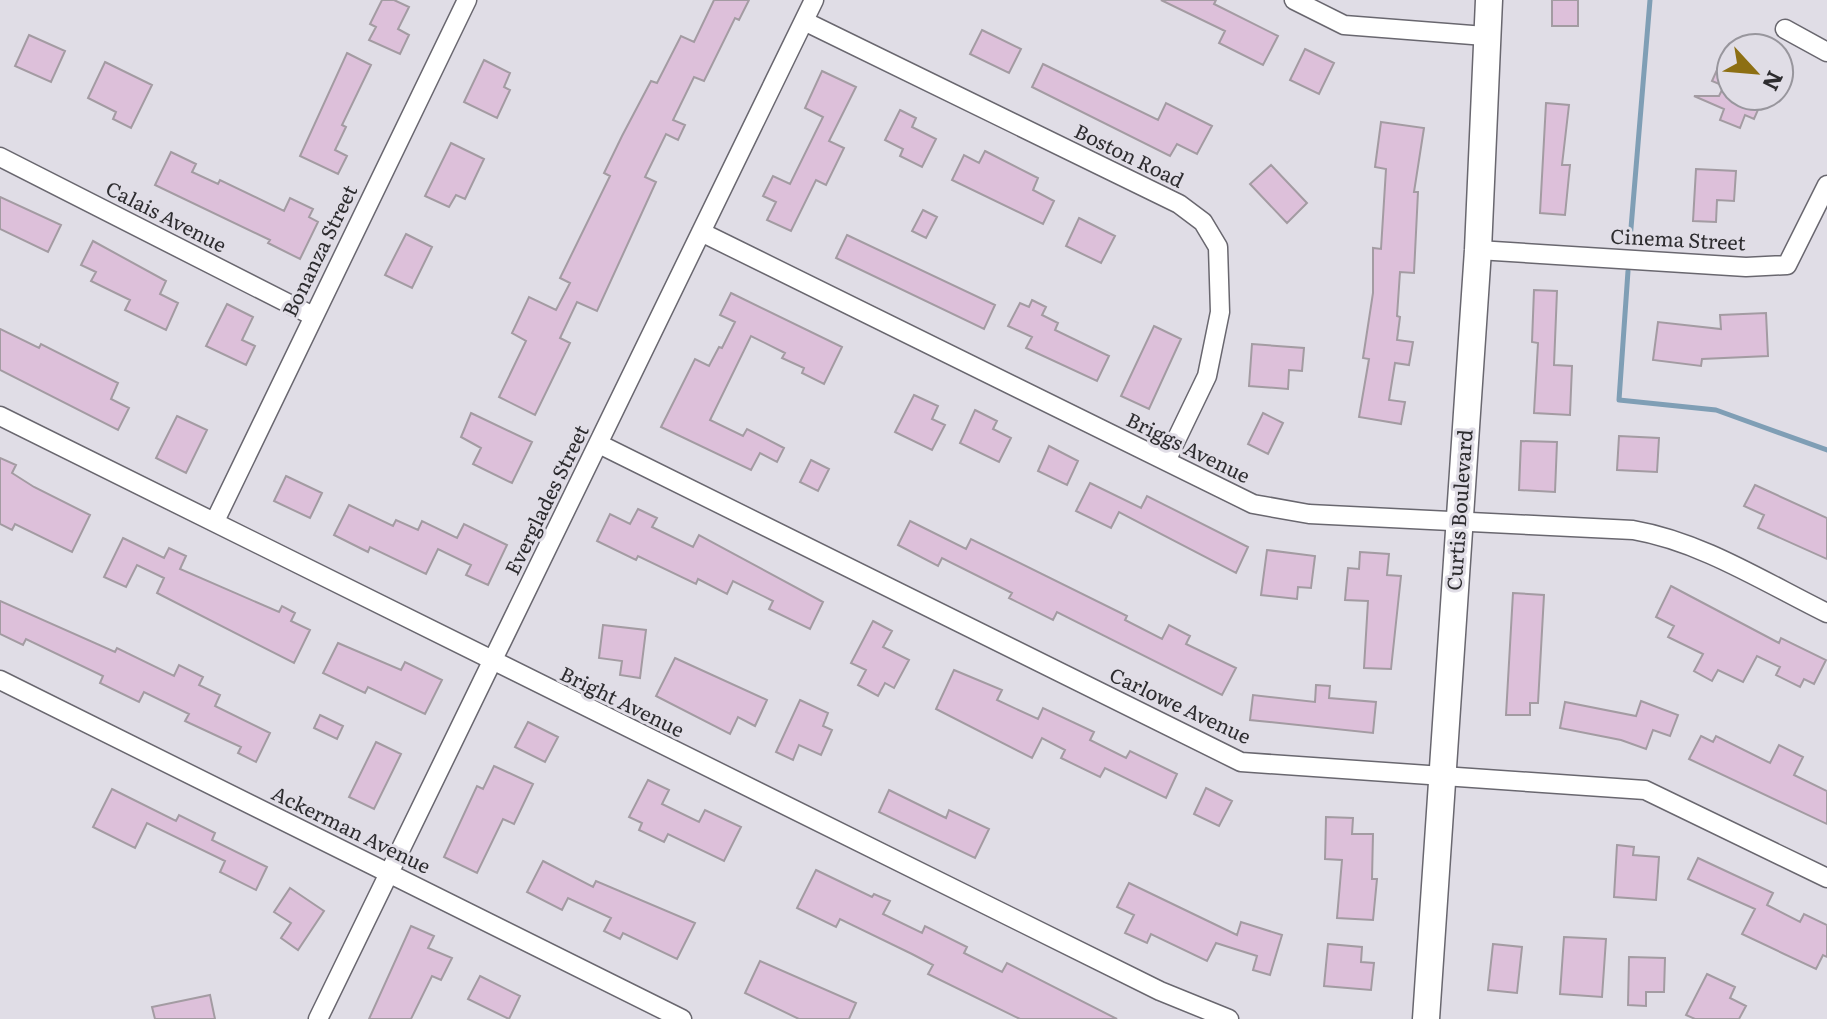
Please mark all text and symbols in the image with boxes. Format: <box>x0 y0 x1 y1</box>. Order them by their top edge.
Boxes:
north arrow <box>1715 32 1795 112</box>
text: N <box>1755 66 1793 97</box>
street label: Boston Road <box>1070 115 1190 194</box>
street label: Calais Avenue <box>101 172 233 259</box>
street label: Bonanza Street <box>273 179 363 321</box>
street label: Cinema Street <box>1610 219 1746 257</box>
street label: Briggs Avenue <box>1122 403 1256 489</box>
street label: Everglades Street <box>496 419 595 579</box>
street label: Curtis Boulevard <box>1437 428 1479 591</box>
street label: Bright Avenue <box>556 657 690 743</box>
street label: Carlowe Avenue <box>1105 658 1256 750</box>
street label: Ackerman Avenue <box>267 777 436 880</box>

